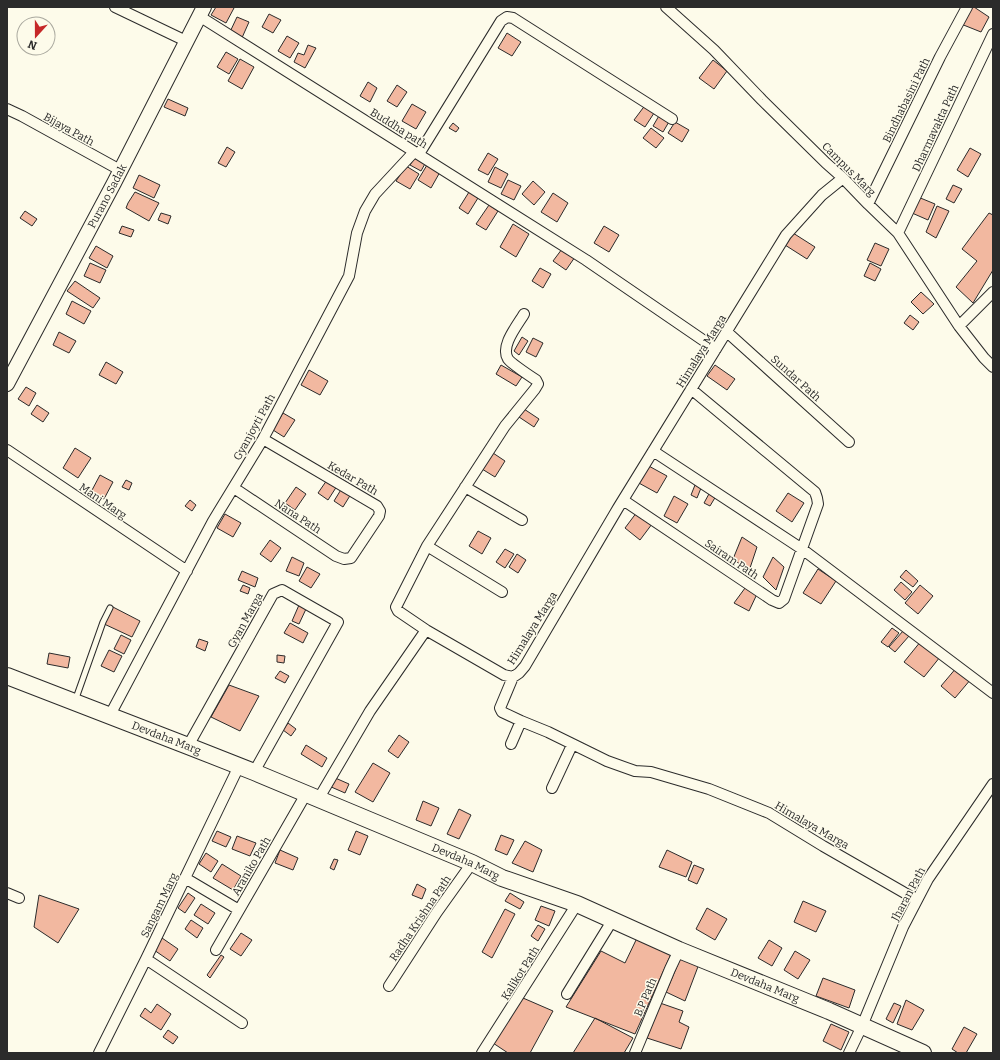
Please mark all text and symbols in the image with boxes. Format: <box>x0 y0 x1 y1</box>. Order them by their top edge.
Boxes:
north arrow <box>16 16 56 56</box>
text: N <box>26 37 39 52</box>
street label: Bindhabasini Path <box>880 55 933 145</box>
street label: Dharmavakta Path <box>910 83 961 174</box>
street label: Buddha path <box>368 106 430 151</box>
street label: Bijaya Path <box>41 110 96 149</box>
street label: Campus Marg <box>819 140 878 199</box>
street label: Purano Sadak <box>85 161 130 230</box>
street label: Himalaya Marga <box>674 312 729 390</box>
street label: Sundar Path <box>768 353 823 404</box>
street label: Gyanjoyti Path <box>231 392 278 463</box>
street label: Kedar Path <box>325 459 380 498</box>
street label: Mani Marg <box>76 481 129 522</box>
street label: Nana Path <box>272 497 324 536</box>
street label: Sairam Path <box>702 537 761 582</box>
street label: Himalaya Marga <box>505 589 560 667</box>
street label: Gyan Marga <box>225 590 266 650</box>
street label: Devdaha Marg <box>130 719 203 757</box>
street label: Himalaya Marga <box>772 799 851 852</box>
street label: Araniko Path <box>229 834 274 898</box>
street label: Devdaha Marg <box>430 841 502 883</box>
street label: Jharan Path <box>888 865 928 924</box>
street label: Sangam Marg <box>138 871 181 940</box>
street label: Radha Krishna Path <box>387 873 454 964</box>
street label: Kalikot Path <box>499 944 542 1003</box>
street label: Devdaha Marg <box>729 966 801 1005</box>
street label: B.P Path <box>632 976 659 1018</box>

